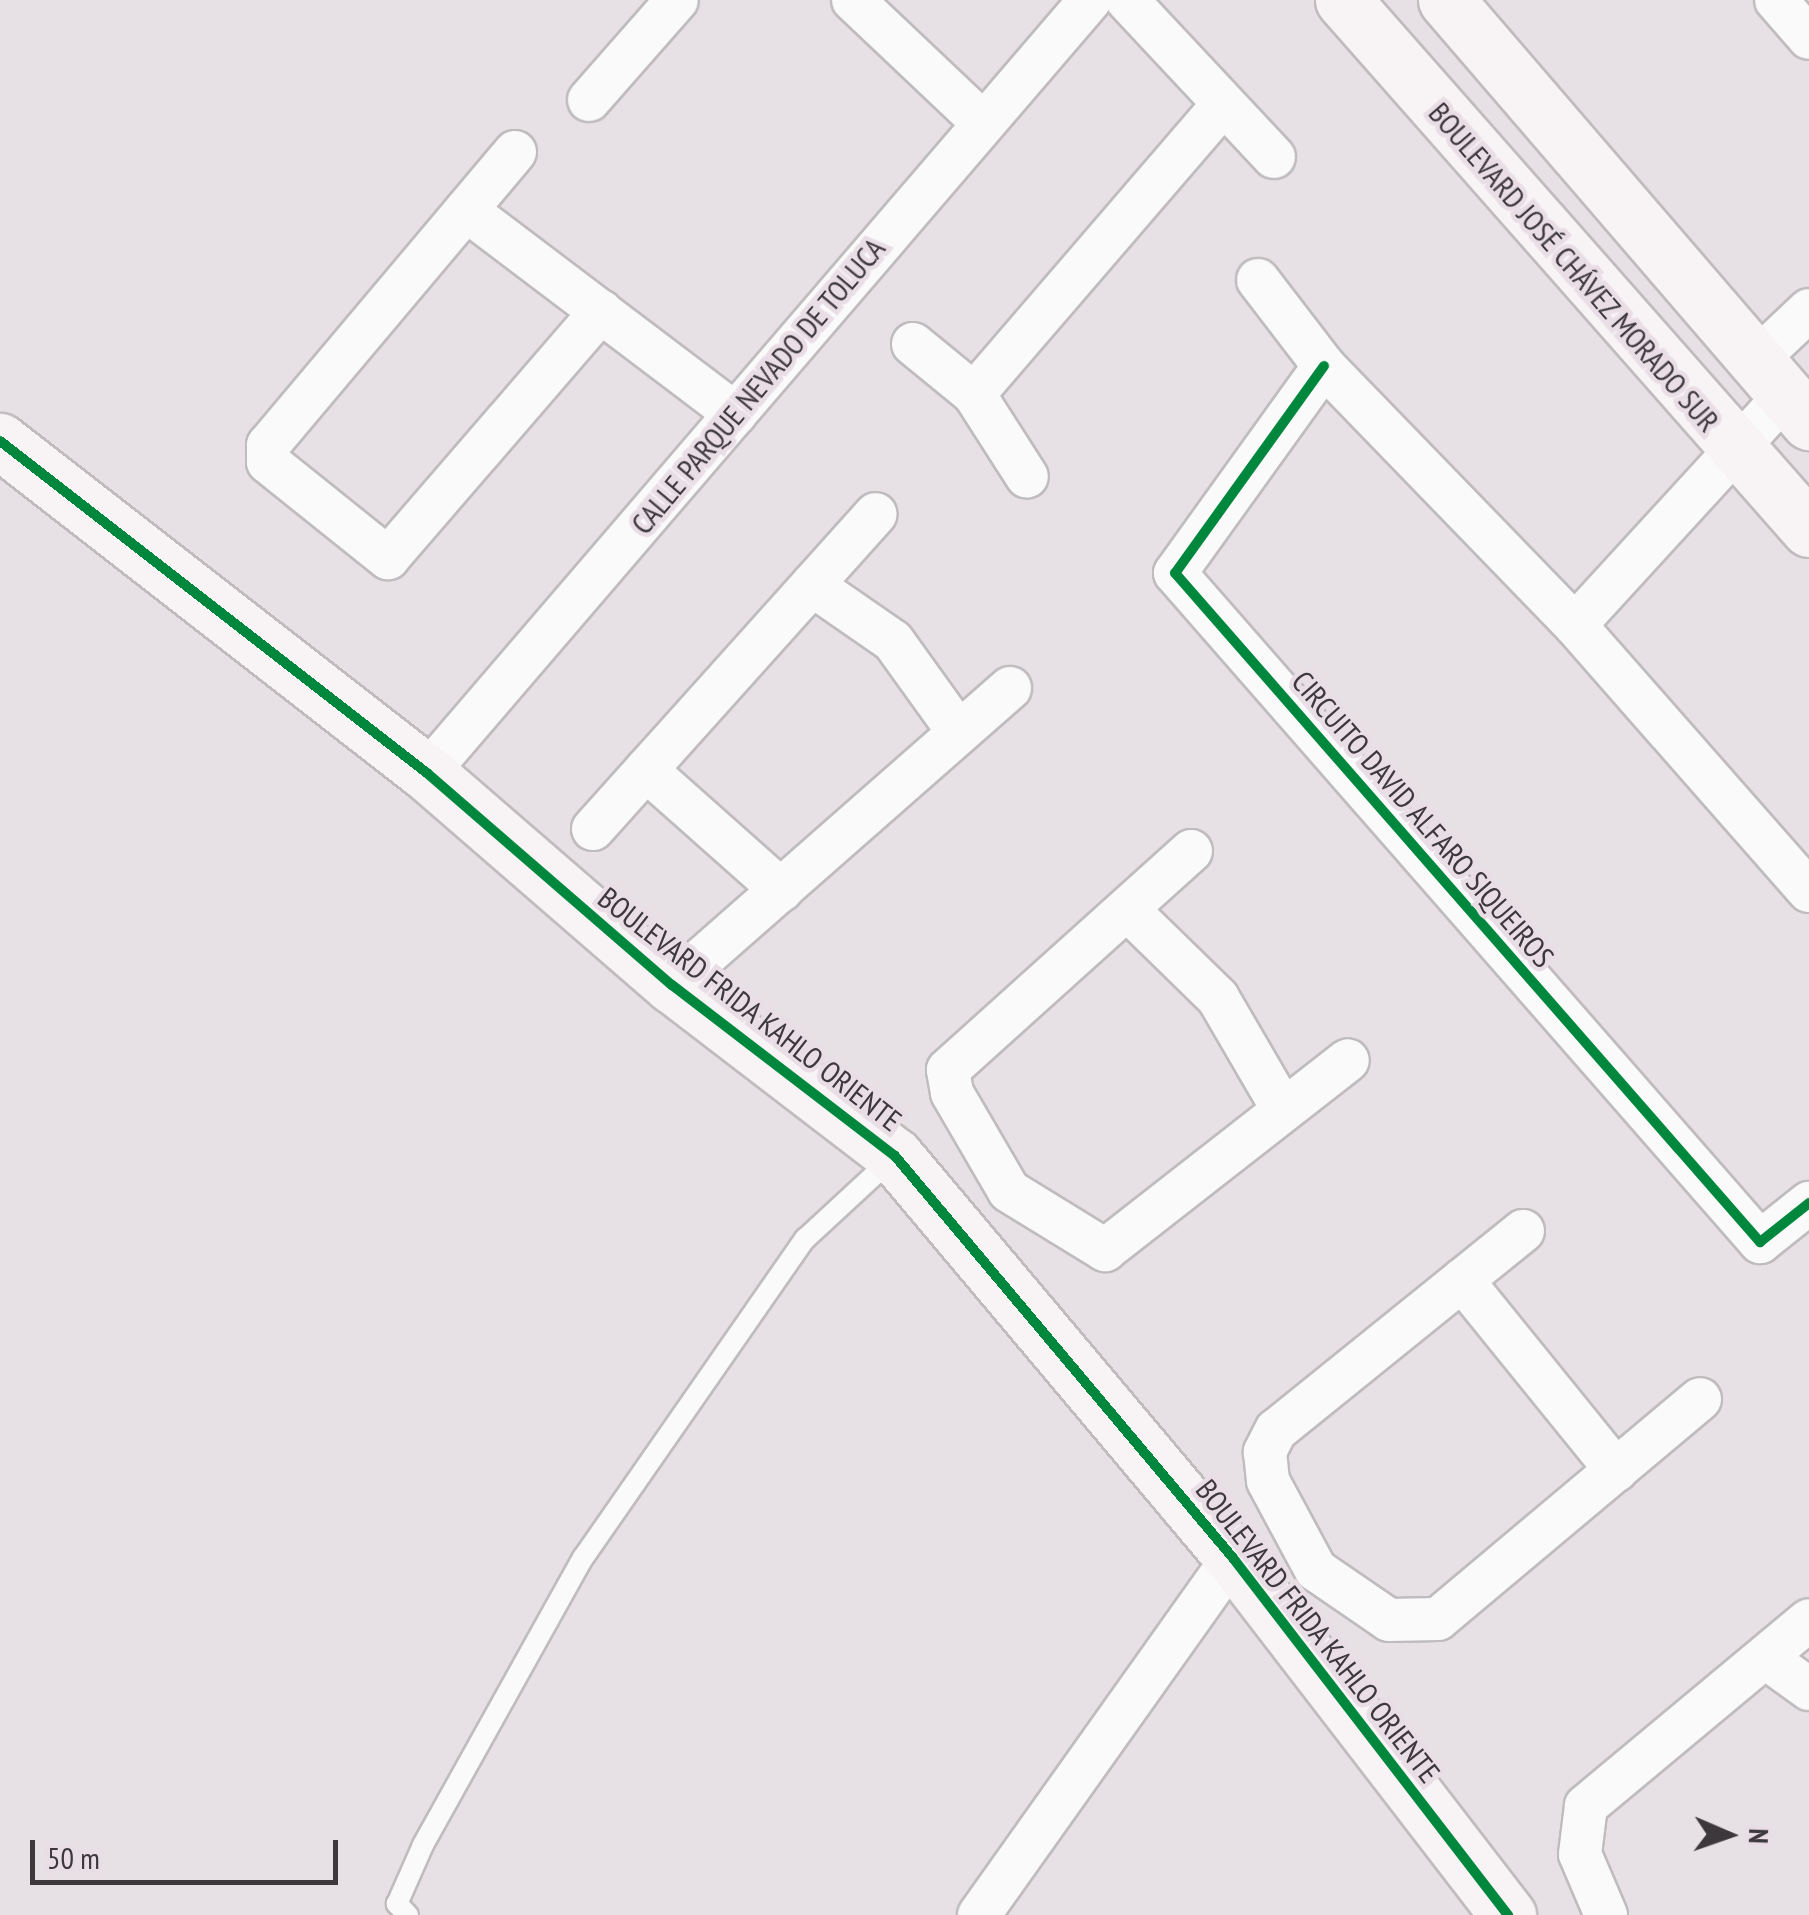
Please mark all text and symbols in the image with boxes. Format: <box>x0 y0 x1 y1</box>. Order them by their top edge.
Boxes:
street label: BOULEVARD JOSÉ CHÁVEZ MORADO SUR <box>1421 95 1727 439</box>
street label: CALLE PARQUE NEVADO DE TOLUCA <box>623 230 893 542</box>
street label: CIRCUITO DAVID ALFARO SIQUEIROS <box>1284 663 1562 975</box>
street label: BOULEVARD FRIDA KAHLO ORIENTE <box>591 879 909 1139</box>
street label: BOULEVARD FRIDA KAHLO ORIENTE <box>1188 1472 1448 1790</box>
north arrow <box>1679 1785 1779 1885</box>
scale bar <box>35 1820 342 1882</box>
text: N <box>1741 1828 1778 1844</box>
text: 50 m <box>47 1838 100 1877</box>

